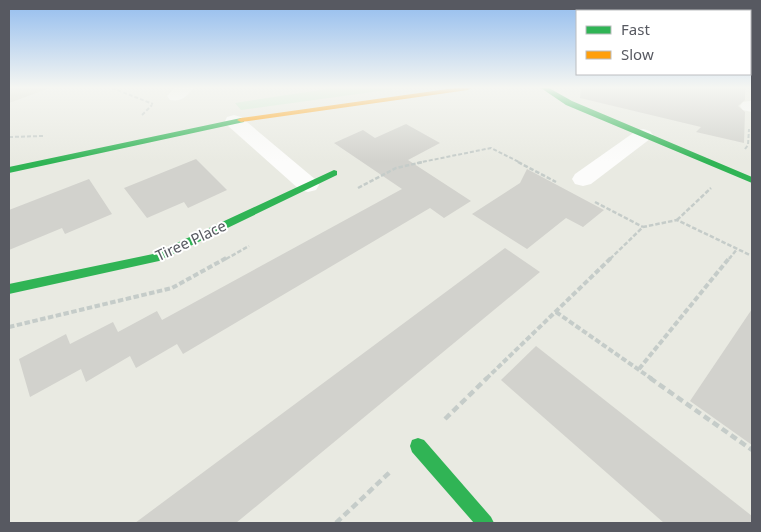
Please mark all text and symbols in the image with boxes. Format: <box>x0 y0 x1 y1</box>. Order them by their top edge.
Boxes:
legend <box>576 10 751 75</box>
text: Fast <box>621 19 650 39</box>
text: Slow <box>621 44 654 64</box>
street label: Tiree Place <box>152 215 229 265</box>

